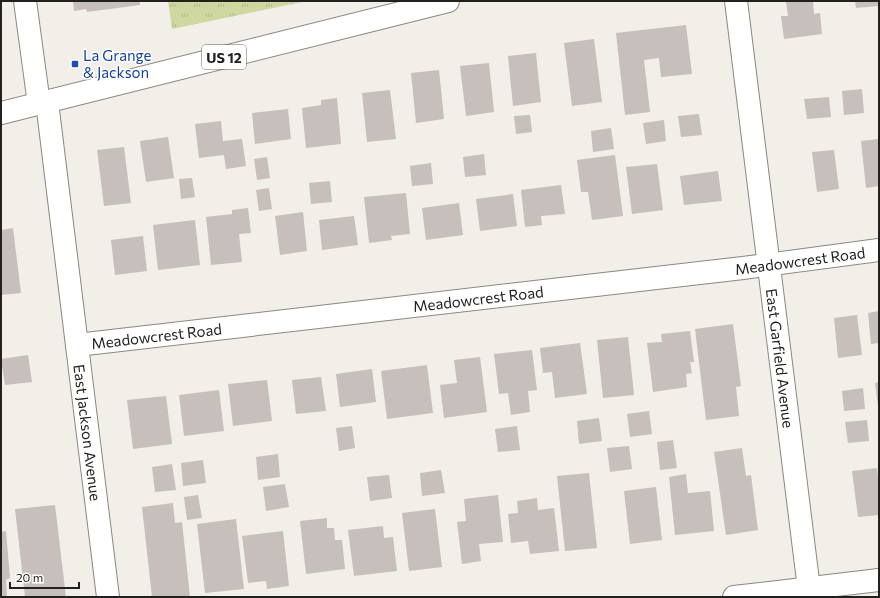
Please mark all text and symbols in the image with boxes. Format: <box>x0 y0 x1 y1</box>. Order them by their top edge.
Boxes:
road number: US 12 <box>202 45 246 69</box>
place label: La Grange & Jackson <box>83 46 152 81</box>
marker: La Grange & Jackson <box>70 59 80 69</box>
street label: Meadowcrest Road <box>734 243 866 278</box>
street label: Meadowcrest Road <box>412 282 545 315</box>
street label: East Garfield Avenue <box>763 287 798 429</box>
street label: Meadowcrest Road <box>90 319 223 352</box>
street label: East Jackson Avenue <box>70 363 105 502</box>
scale bar <box>10 564 79 590</box>
text: 20 m <box>16 570 43 584</box>

